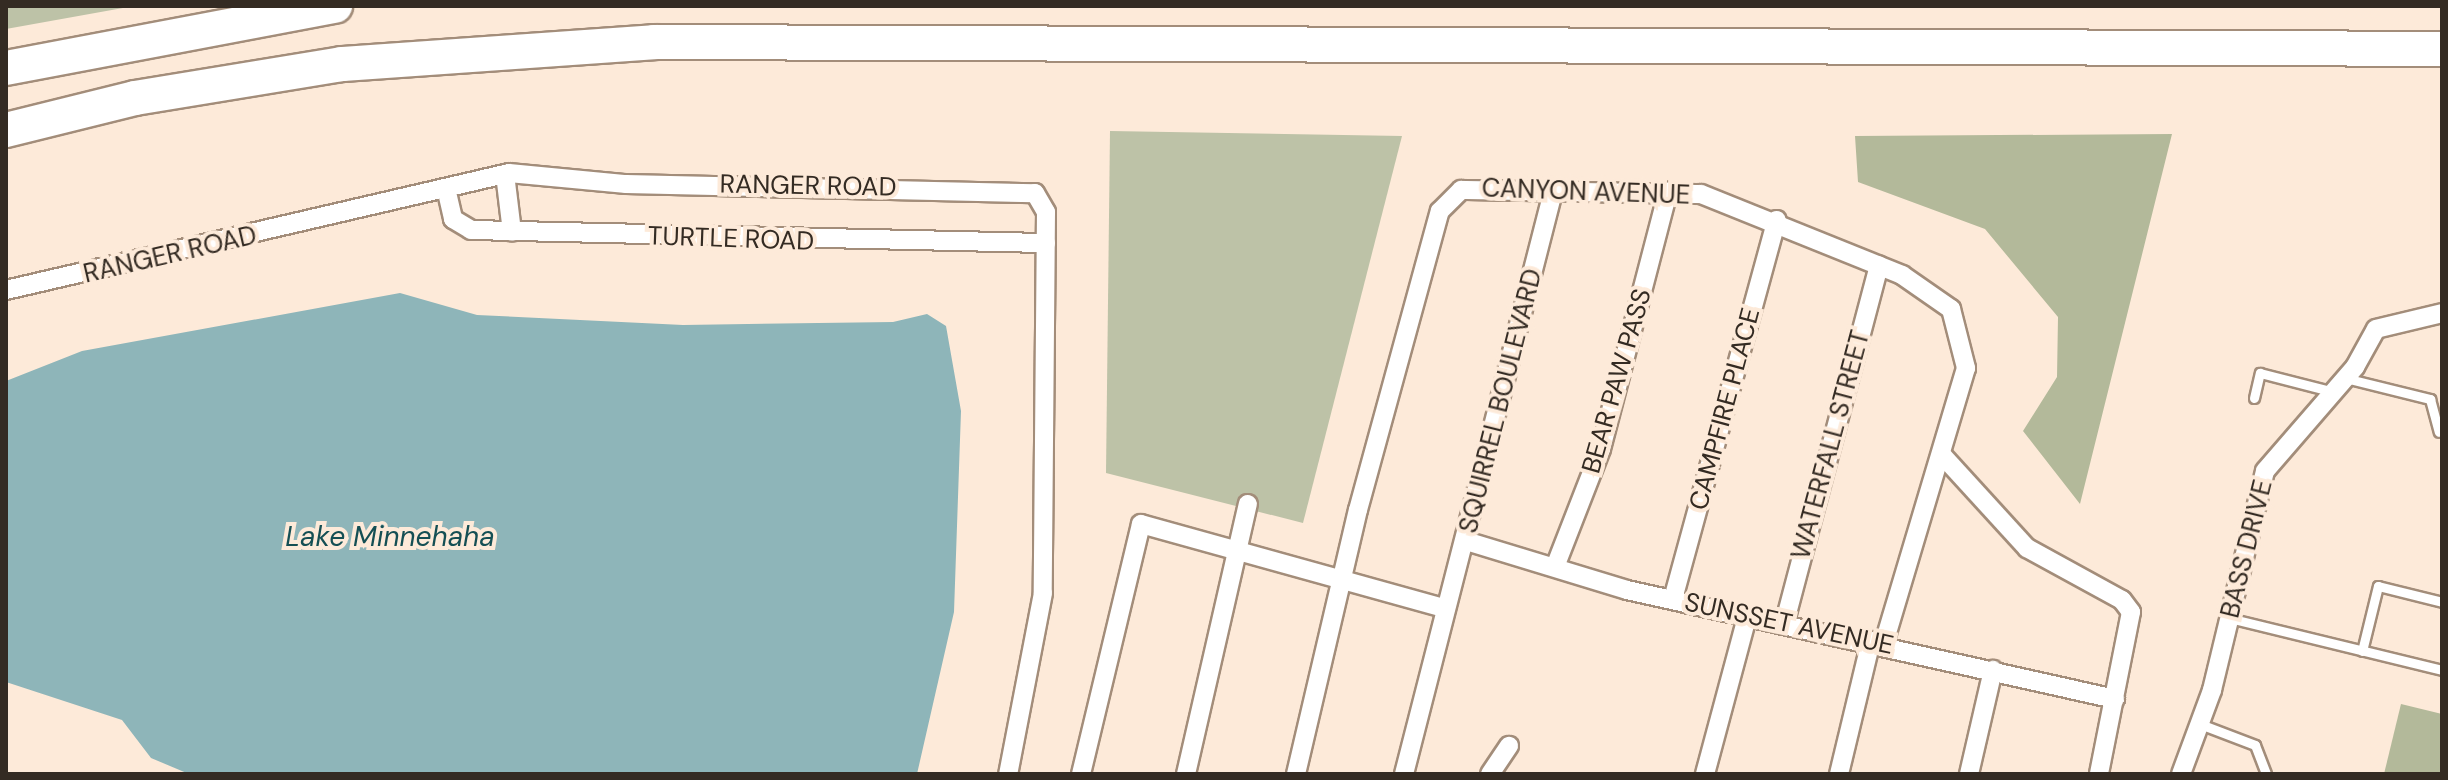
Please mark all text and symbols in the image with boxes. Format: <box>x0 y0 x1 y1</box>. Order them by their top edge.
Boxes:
street label: RANGER ROAD <box>719 169 897 203</box>
street label: CANYON AVENUE <box>1481 173 1691 211</box>
street label: RANGER ROAD <box>80 220 260 290</box>
street label: TURTLE ROAD <box>647 221 815 257</box>
street label: SQUIRREL BOULEVARD <box>1453 266 1549 536</box>
street label: BEAR PAW PASS <box>1576 285 1658 477</box>
street label: CAMPFIRE PLACE <box>1683 305 1767 513</box>
street label: WATERFALL STREET <box>1785 327 1877 563</box>
street label: BASS DRIVE <box>2215 477 2279 621</box>
water label: Lake Minnehaha <box>285 520 495 554</box>
street label: SUNSSET AVENUE <box>1682 587 1896 661</box>

